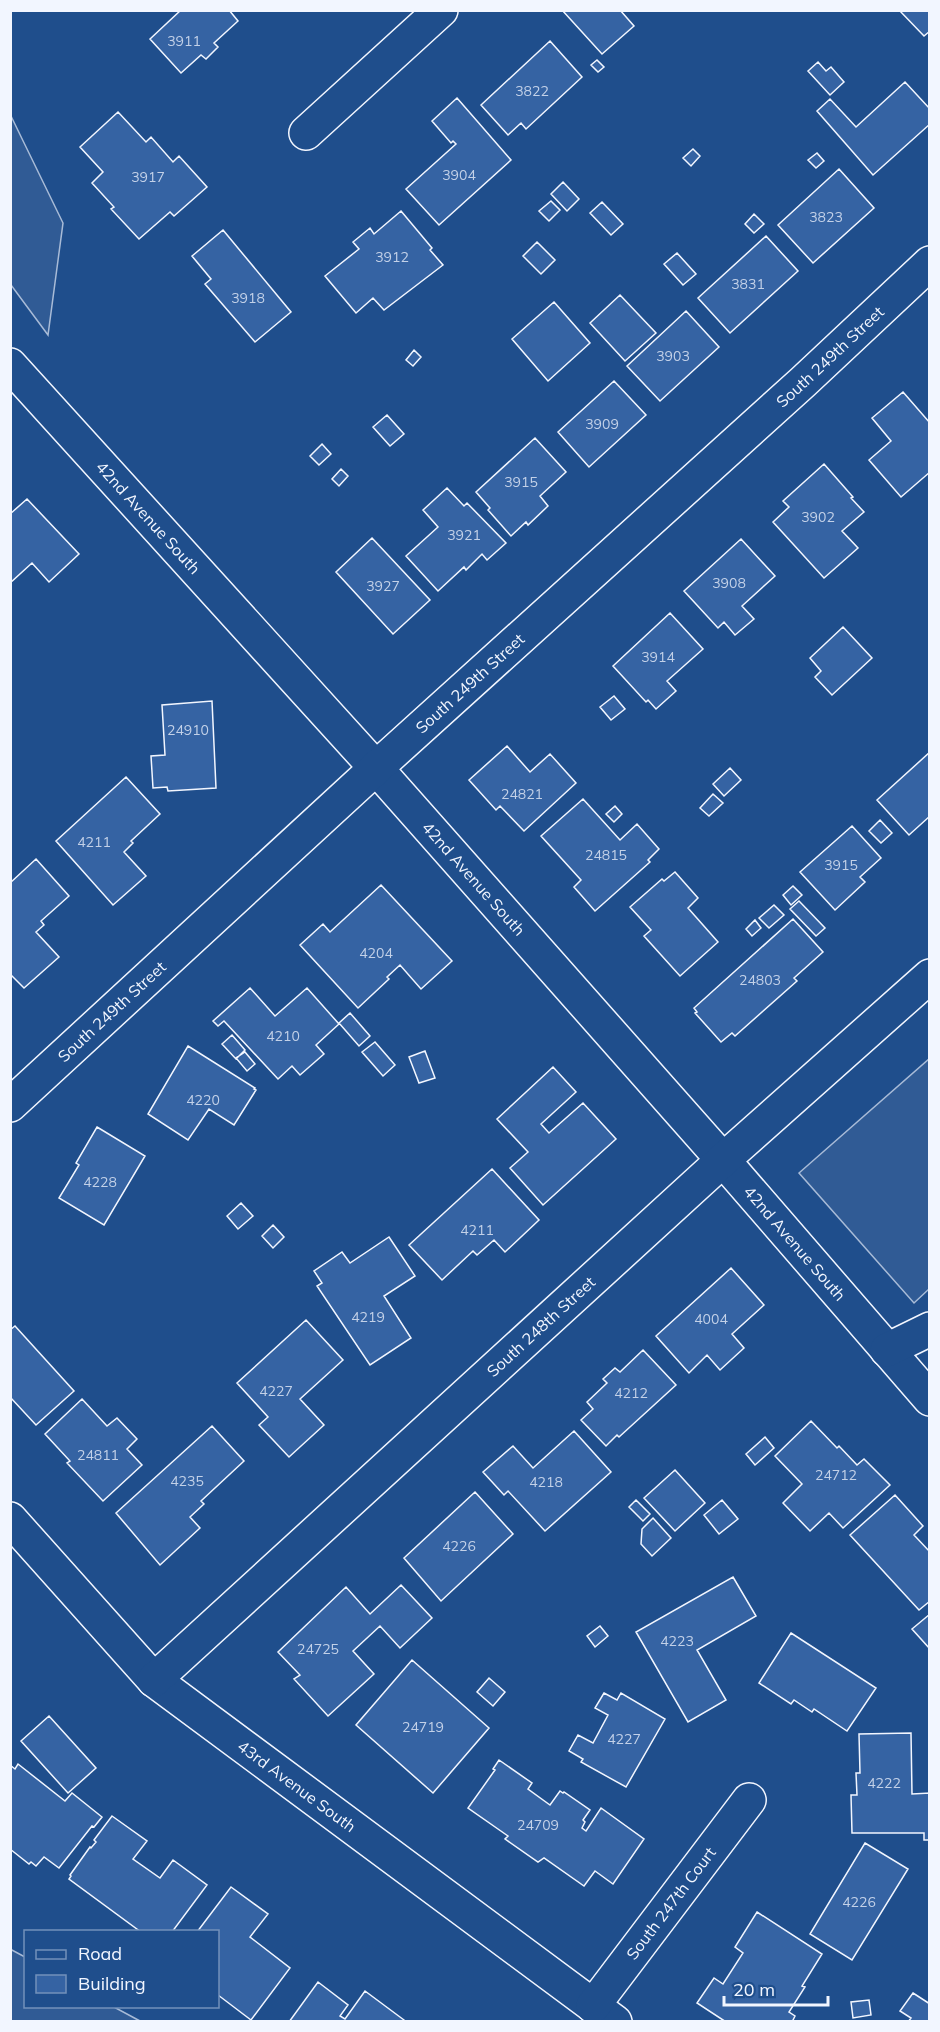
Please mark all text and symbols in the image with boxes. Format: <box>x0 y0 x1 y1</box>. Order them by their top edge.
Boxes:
house number: 3911 <box>167 32 201 50</box>
house number: 3822 <box>515 82 549 100</box>
house number: 3904 <box>442 166 476 184</box>
house number: 3917 <box>131 168 165 186</box>
house number: 3823 <box>809 208 843 226</box>
house number: 3912 <box>375 248 409 266</box>
house number: 3831 <box>731 275 765 293</box>
house number: 3918 <box>231 289 265 307</box>
street label: South 249th Street <box>772 301 888 412</box>
house number: 3903 <box>656 347 690 365</box>
house number: 3909 <box>585 415 619 433</box>
street label: 42nd Avenue South <box>92 457 205 578</box>
house number: 3915 <box>504 473 538 491</box>
house number: 3902 <box>801 508 835 526</box>
house number: 3921 <box>447 526 481 544</box>
house number: 3908 <box>712 574 746 592</box>
house number: 3927 <box>366 577 400 595</box>
street label: South 249th Street <box>411 629 529 737</box>
house number: 3914 <box>641 648 675 666</box>
house number: 24910 <box>167 721 209 739</box>
house number: 24821 <box>501 785 543 803</box>
street label: 42nd Avenue South <box>418 817 530 940</box>
house number: 4211 <box>77 833 111 851</box>
house number: 24815 <box>585 846 627 864</box>
house number: 3915 <box>824 856 858 874</box>
house number: 4204 <box>359 944 393 962</box>
street label: South 249th Street <box>53 957 170 1066</box>
house number: 24803 <box>739 971 781 989</box>
house number: 4210 <box>266 1027 300 1045</box>
house number: 4220 <box>186 1091 220 1109</box>
house number: 4228 <box>83 1173 117 1191</box>
street label: 42nd Avenue South <box>740 1182 850 1305</box>
house number: 4211 <box>460 1221 494 1239</box>
street label: South 248th Street <box>482 1272 599 1381</box>
house number: 4219 <box>351 1308 385 1326</box>
house number: 4004 <box>694 1310 728 1328</box>
house number: 4227 <box>259 1382 293 1400</box>
house number: 4212 <box>614 1384 648 1402</box>
house number: 24811 <box>77 1446 119 1464</box>
house number: 24712 <box>815 1466 857 1484</box>
house number: 4235 <box>170 1472 204 1490</box>
house number: 4218 <box>529 1473 563 1491</box>
house number: 4226 <box>442 1537 476 1555</box>
house number: 4223 <box>660 1632 694 1650</box>
house number: 24725 <box>297 1640 339 1658</box>
house number: 24719 <box>402 1718 444 1736</box>
house number: 4227 <box>607 1730 641 1748</box>
street label: 43rd Avenue South <box>234 1736 360 1836</box>
house number: 4222 <box>867 1774 901 1792</box>
house number: 24709 <box>517 1816 559 1834</box>
street label: South 247th Court <box>622 1843 720 1963</box>
house number: 4226 <box>842 1893 876 1911</box>
legend <box>24 1930 219 2008</box>
text: Road <box>78 1942 122 1965</box>
scale bar <box>724 1969 828 2007</box>
text: Building <box>78 1972 146 1995</box>
text: 20 m <box>733 1978 775 2001</box>

